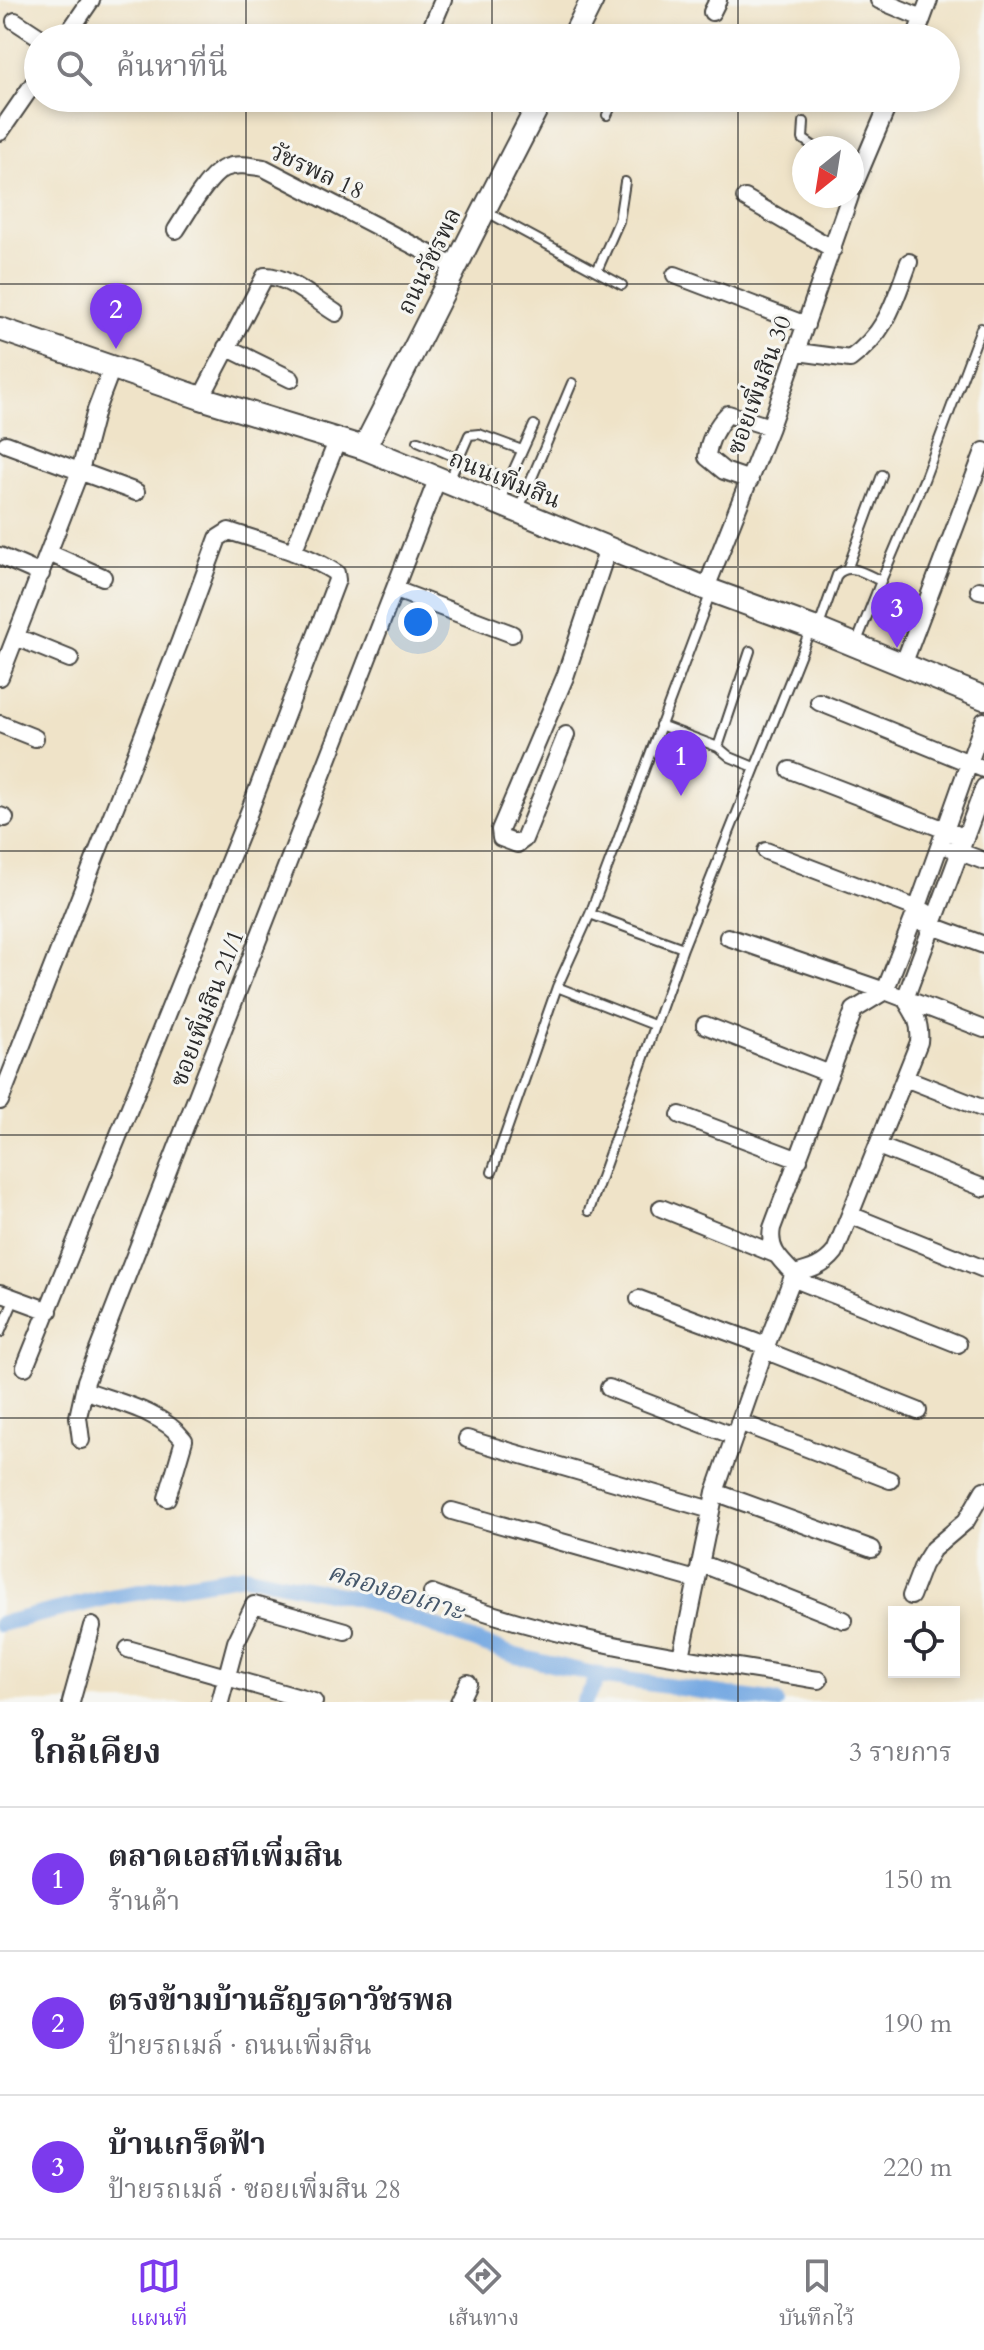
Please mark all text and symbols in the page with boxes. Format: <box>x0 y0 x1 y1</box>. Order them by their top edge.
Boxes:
search box <box>24 24 960 112</box>
icon: search <box>52 46 96 90</box>
text: ค้นหาที่นี่ <box>116 46 228 87</box>
street label: วัชรพล 18 <box>264 135 370 208</box>
north arrow <box>792 136 864 208</box>
street label: ถนนวัชรพล <box>389 202 470 320</box>
pin: 2 <box>90 283 142 349</box>
street label: ซอยเพิ่มสิน 30 <box>718 311 800 459</box>
street label: ถนนเพิ่มสิน <box>444 441 566 517</box>
pin: 3 <box>871 582 923 648</box>
your location <box>398 602 438 642</box>
pin: 1 <box>655 730 707 796</box>
street label: ซอยเพิ่มสิน 21/1 <box>161 924 253 1091</box>
water label: คลองออเกาะ <box>324 1554 471 1629</box>
map controls <box>888 1606 960 1678</box>
button: locate <box>888 1606 960 1678</box>
text: ใกล้เคียง <box>32 1729 161 1775</box>
text: 3 รายการ <box>849 1735 952 1770</box>
text: ตลาดเอสทีเพิ่มสิน <box>108 1836 342 1877</box>
text: 1 <box>51 1862 65 1897</box>
text: 150 m <box>883 1862 952 1897</box>
text: ร้านค้า <box>108 1884 180 1919</box>
text: ตรงข้ามบ้านธัญรดาวัชรพล <box>108 1980 454 2021</box>
text: 2 <box>51 2006 65 2041</box>
text: 190 m <box>883 2006 952 2041</box>
text: ป้ายรถเมล์ · ถนนเพิ่มสิน <box>108 2028 372 2063</box>
text: บ้านเกร็ดฟ้า <box>108 2124 266 2165</box>
text: 3 <box>51 2150 65 2185</box>
text: 220 m <box>883 2150 952 2185</box>
text: ป้ายรถเมล์ · ซอยเพิ่มสิน 28 <box>108 2172 401 2207</box>
tab: แผนที่ <box>130 2254 188 2337</box>
tab: เส้นทาง <box>448 2254 519 2337</box>
tab: บันทึกไว้ <box>779 2254 854 2337</box>

